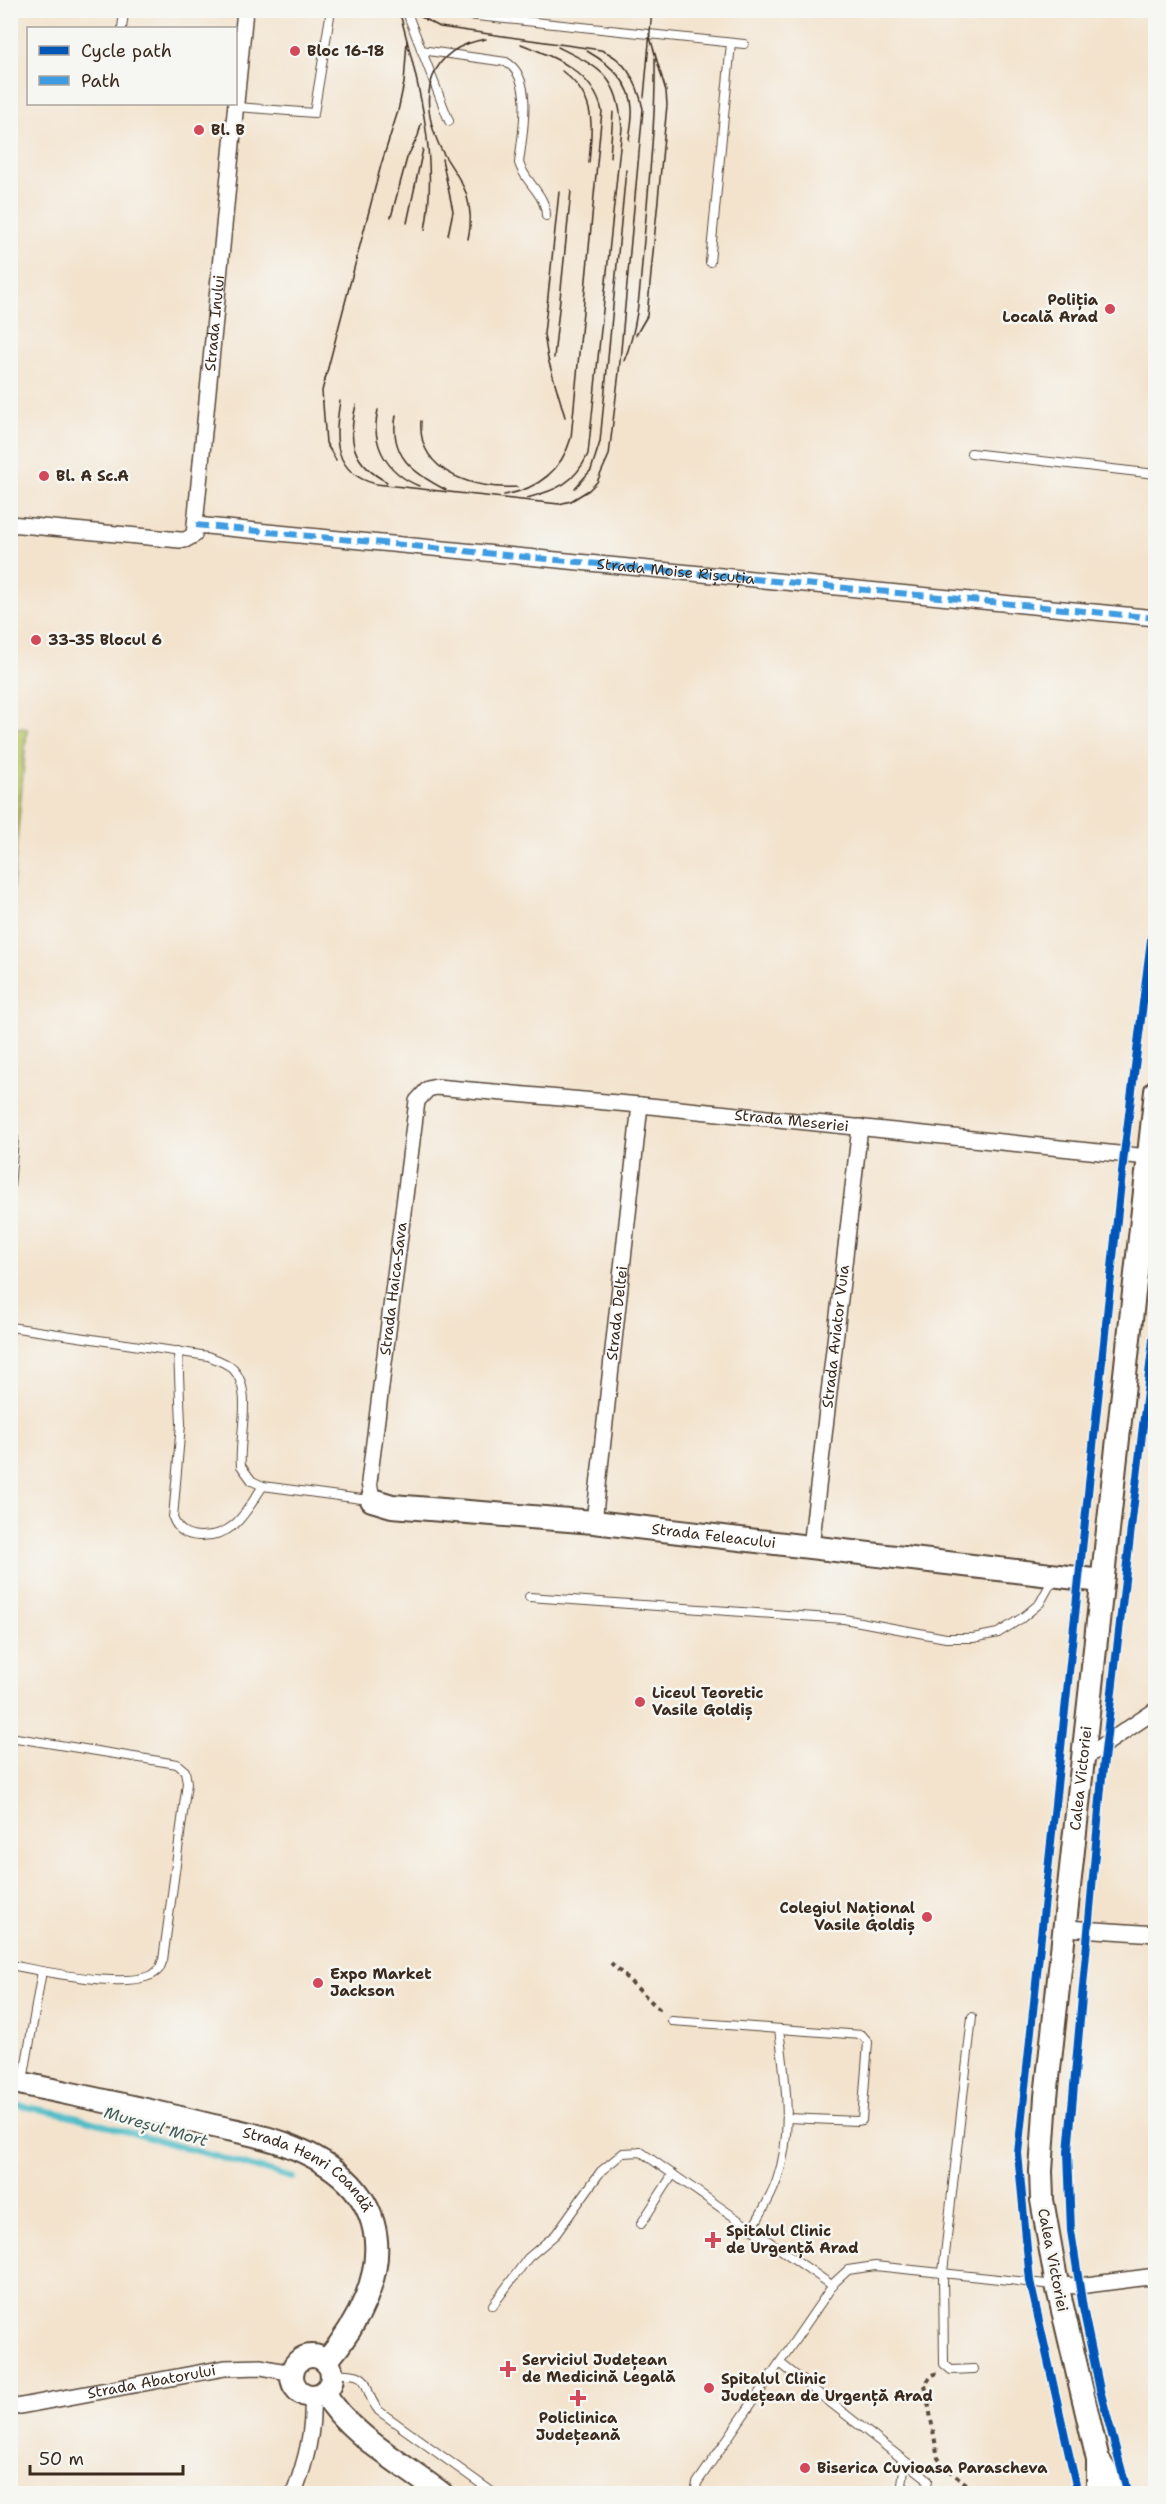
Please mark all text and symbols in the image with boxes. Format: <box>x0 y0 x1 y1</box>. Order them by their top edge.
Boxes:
legend <box>27 27 237 105</box>
text: Cycle path <box>81 39 172 63</box>
place label: Bloc 16-18 <box>307 41 384 61</box>
marker: Bloc 16-18 <box>288 44 302 58</box>
text: Path <box>81 69 120 93</box>
place label: Bl. B <box>211 120 245 140</box>
marker: Bl. B <box>192 123 206 137</box>
street label: Strada Inului <box>200 274 229 372</box>
place label: Poliția Locală Arad <box>1002 290 1099 327</box>
marker: Poliția Locală Arad <box>1103 302 1117 316</box>
place label: Bl. A Sc.A <box>56 466 129 486</box>
marker: Bl. A Sc.A <box>37 469 51 483</box>
street label: Strada Moise Rișcuția <box>596 554 756 589</box>
place label: 33-35 Blocul 6 <box>48 630 162 650</box>
marker: 33-35 Blocul 6 <box>29 633 43 647</box>
street label: Strada Meseriei <box>733 1105 850 1136</box>
street label: Strada Haica-Sava <box>375 1220 412 1357</box>
street label: Strada Aviator Vuia <box>817 1263 854 1409</box>
street label: Strada Deltei <box>602 1265 632 1362</box>
street label: Strada Feleacului <box>650 1519 777 1553</box>
place label: Liceul Teoretic Vasile Goldiș <box>652 1683 764 1721</box>
marker: Liceul Teoretic Vasile Goldiș <box>633 1695 647 1709</box>
street label: Calea Victoriei <box>1065 1725 1097 1831</box>
place label: Colegiul Național Vasile Goldiș <box>780 1898 915 1936</box>
marker: Colegiul Național Vasile Goldiș <box>920 1910 934 1924</box>
place label: Expo Market Jackson <box>330 1964 431 2001</box>
marker: Expo Market Jackson <box>311 1976 325 1990</box>
water label: Mureșul Mort <box>101 2102 210 2152</box>
street label: Strada Henri Coandă <box>241 2122 378 2216</box>
street label: Calea Victoriei <box>1033 2207 1073 2313</box>
place label: Spitalul Clinic de Urgență Arad <box>726 2221 859 2259</box>
marker: Spitalul Clinic de Urgență Arad <box>704 2231 722 2249</box>
place label: Serviciul Județean de Medicină Legală <box>522 2350 676 2387</box>
street label: Strada Abatorului <box>86 2360 217 2403</box>
marker: Serviciul Județean de Medicină Legală <box>499 2360 517 2378</box>
place label: Spitalul Clinic Județean de Urgență Arad <box>721 2369 933 2407</box>
marker: Spitalul Clinic Județean de Urgență Arad <box>702 2381 716 2395</box>
marker: Policlinica Județeană <box>569 2389 587 2407</box>
place label: Policlinica Județeană <box>536 2408 621 2446</box>
scale bar <box>30 2438 183 2476</box>
text: 50 m <box>39 2447 84 2471</box>
place label: Biserica Cuvioasa Parascheva <box>817 2458 1048 2478</box>
marker: Biserica Cuvioasa Parascheva <box>798 2461 812 2475</box>

